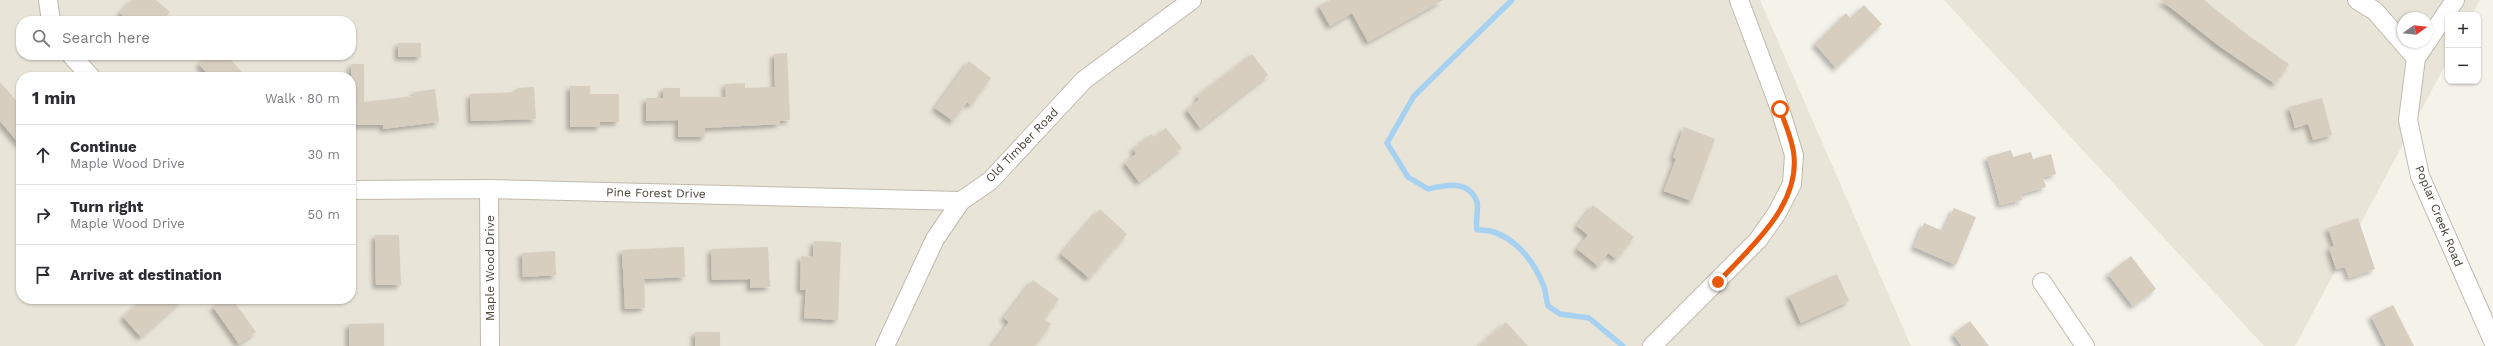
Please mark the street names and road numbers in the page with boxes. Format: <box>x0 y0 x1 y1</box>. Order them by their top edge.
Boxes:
street label: Old Timber Road <box>983 105 1061 185</box>
street label: Poplar Creek Road <box>2412 163 2466 269</box>
street label: Pine Forest Drive <box>606 185 706 201</box>
street label: Maple Wood Drive <box>483 215 497 321</box>

